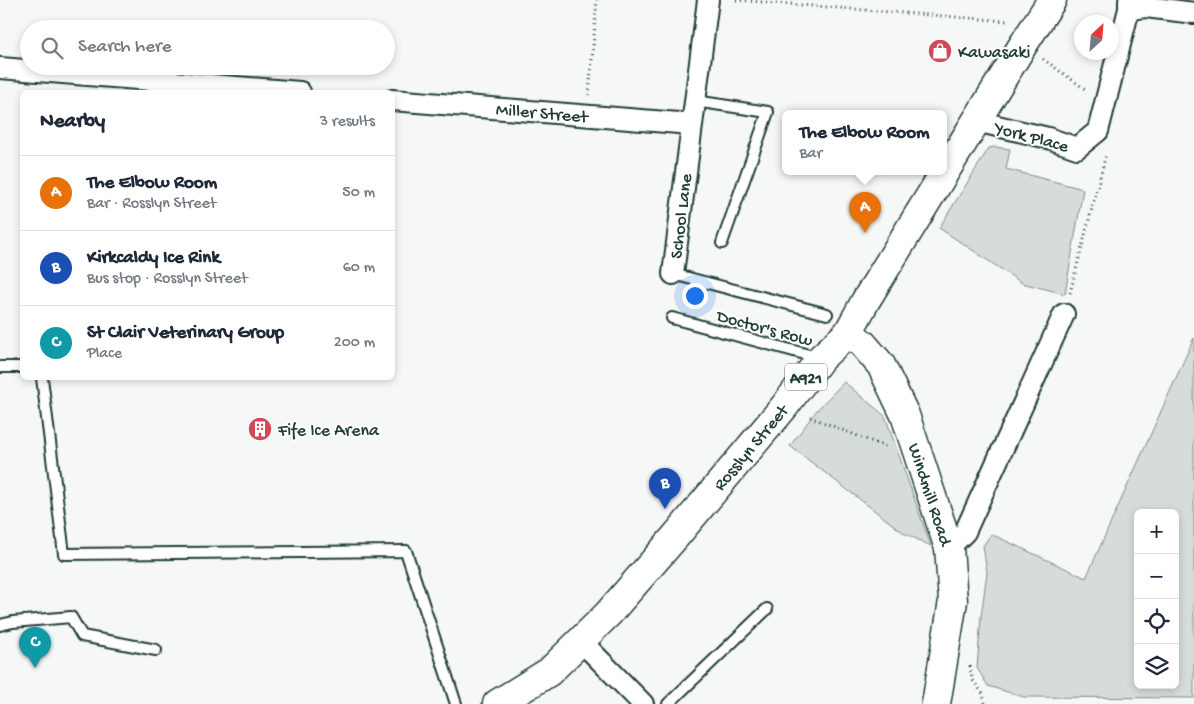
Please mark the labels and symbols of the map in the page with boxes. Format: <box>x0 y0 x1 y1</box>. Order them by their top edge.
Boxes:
north arrow <box>1074 15 1119 60</box>
shop icon: Kawasaki <box>927 38 953 64</box>
place label: Kawasaki <box>958 43 1030 64</box>
street label: Miller Street <box>495 100 590 129</box>
street label: York Place <box>990 118 1071 159</box>
street label: School Lane <box>667 172 698 260</box>
pin: A <box>849 192 881 233</box>
your location <box>682 283 708 309</box>
street label: Doctor's Row <box>713 306 815 352</box>
road number: A921 <box>785 364 827 391</box>
street label: Rosslyn Street <box>710 400 795 496</box>
building icon: Fife Ice Arena <box>247 416 273 442</box>
place label: Fife Ice Arena <box>277 421 380 442</box>
street label: Windmill Road <box>902 441 956 550</box>
pin: B <box>649 468 681 509</box>
pin: C <box>19 627 51 668</box>

